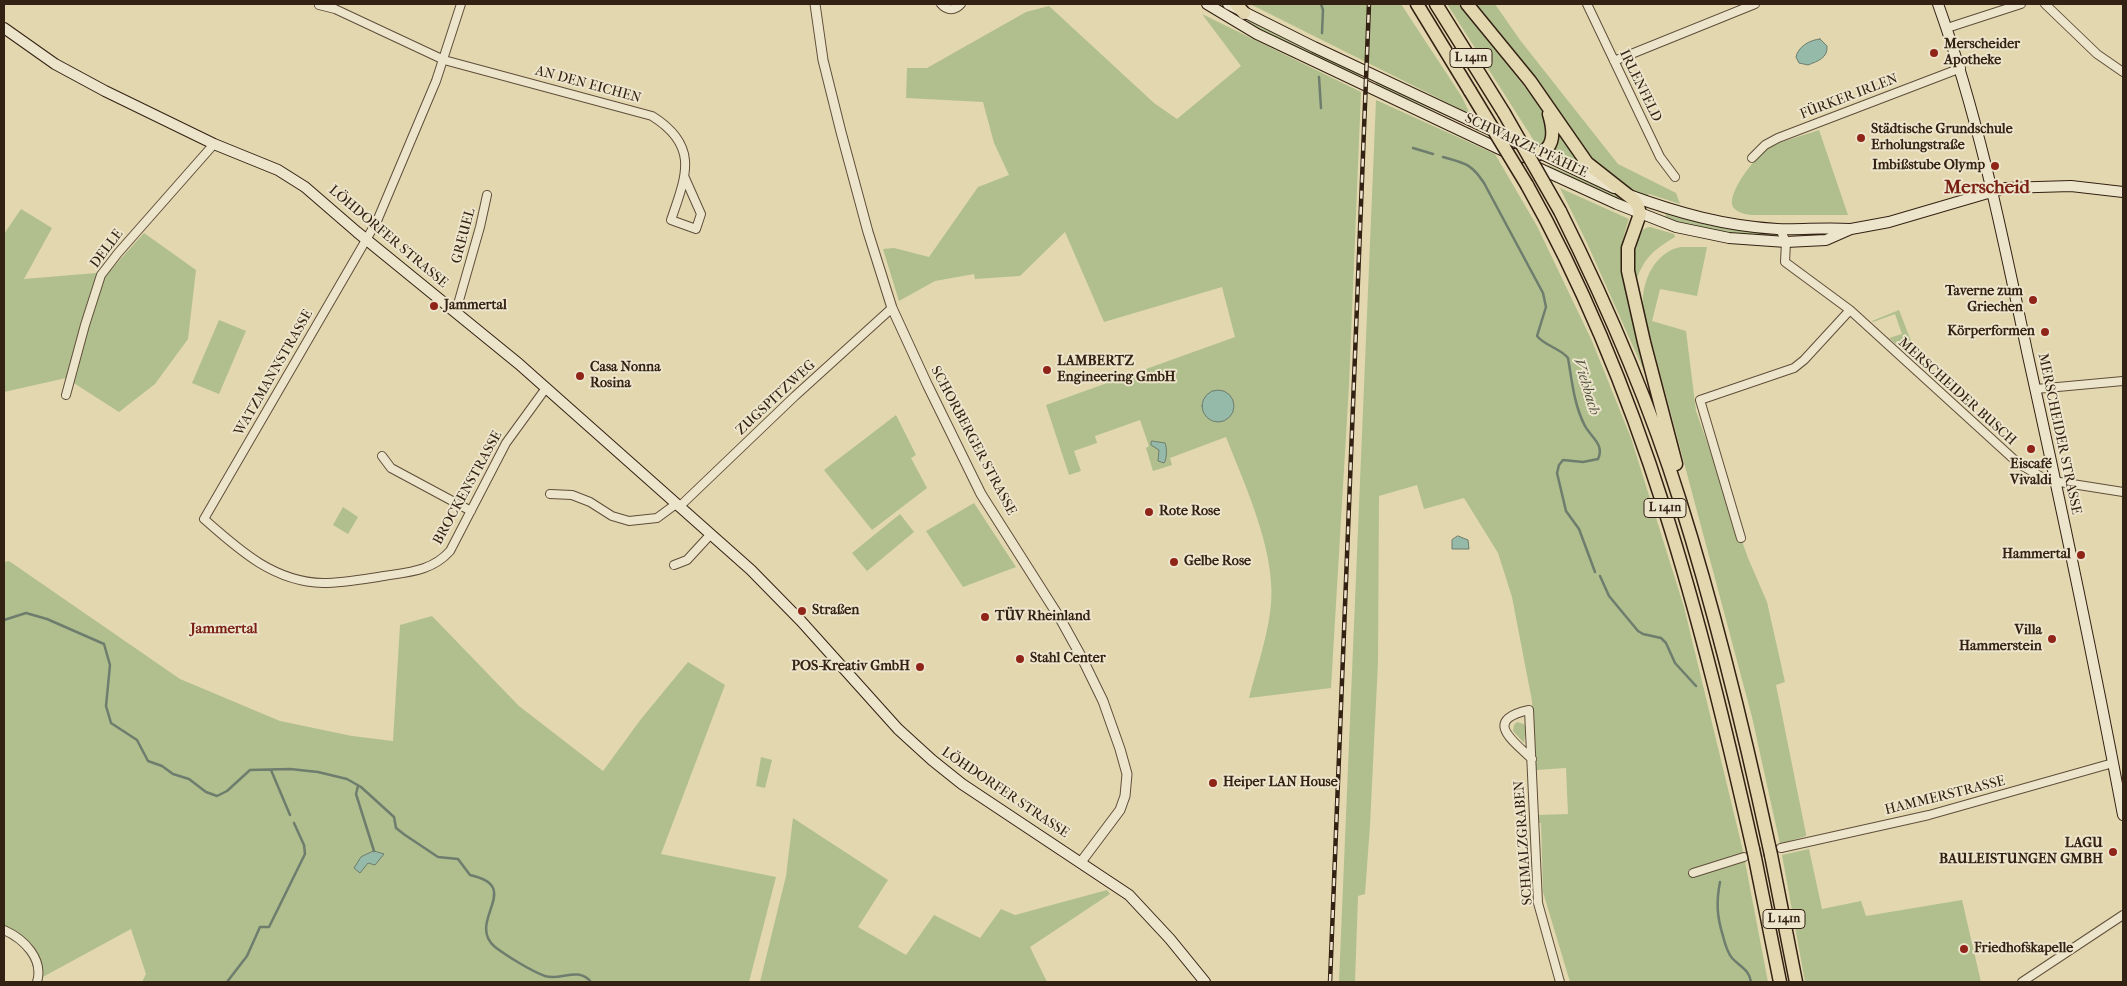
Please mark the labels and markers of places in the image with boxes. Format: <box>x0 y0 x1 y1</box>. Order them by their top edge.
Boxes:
place label: Merscheider Apotheke <box>1944 37 2020 70</box>
marker: Merscheider Apotheke <box>1928 47 1940 59</box>
place label: Städtische Grundschule Erholungstraße <box>1871 122 2013 154</box>
marker: Städtische Grundschule Erholungstraße <box>1855 132 1867 144</box>
place label: Imbißstube Olymp <box>1872 158 1985 174</box>
marker: Imbißstube Olymp <box>1989 160 2001 172</box>
place label: Taverne zum Griechen <box>1945 284 2023 316</box>
marker: Taverne zum Griechen <box>2027 294 2039 306</box>
place label: Jammertal <box>444 298 507 314</box>
marker: Jammertal <box>428 300 440 312</box>
place label: Körperformen <box>1947 324 2035 340</box>
marker: Körperformen <box>2039 326 2051 338</box>
place label: LAMBERTZ Engineering GmbH <box>1057 354 1176 387</box>
place label: Casa Nonna Rosina <box>590 360 661 392</box>
marker: LAMBERTZ Engineering GmbH <box>1041 364 1053 376</box>
marker: Casa Nonna Rosina <box>574 370 586 382</box>
marker: Eiscafé Vivaldi <box>2025 443 2037 455</box>
place label: Eiscafé Vivaldi <box>2010 457 2052 490</box>
place label: Rote Rose <box>1159 504 1220 520</box>
marker: Rote Rose <box>1143 506 1155 518</box>
place label: Hammertal <box>2002 547 2071 563</box>
marker: Hammertal <box>2075 549 2087 561</box>
place label: Gelbe Rose <box>1184 554 1251 570</box>
marker: Gelbe Rose <box>1168 556 1180 568</box>
place label: Straßen <box>812 603 859 619</box>
marker: Straßen <box>796 605 808 617</box>
place label: TÜV Rheinland <box>995 609 1090 625</box>
marker: TÜV Rheinland <box>979 611 991 623</box>
place label: Villa Hammerstein <box>1959 623 2042 656</box>
marker: Villa Hammerstein <box>2046 633 2058 645</box>
place label: Stahl Center <box>1030 651 1106 667</box>
marker: Stahl Center <box>1014 653 1026 665</box>
place label: POS-Kreativ GmbH <box>792 659 910 675</box>
marker: POS-Kreativ GmbH <box>914 661 926 673</box>
place label: Heiper LAN House <box>1223 775 1338 791</box>
marker: Heiper LAN House <box>1207 777 1219 789</box>
place label: LAGU BAULEISTUNGEN GMBH <box>1939 836 2103 869</box>
marker: LAGU BAULEISTUNGEN GMBH <box>2107 846 2119 858</box>
place label: Friedhofskapelle <box>1974 941 2073 957</box>
marker: Friedhofskapelle <box>1958 943 1970 955</box>

